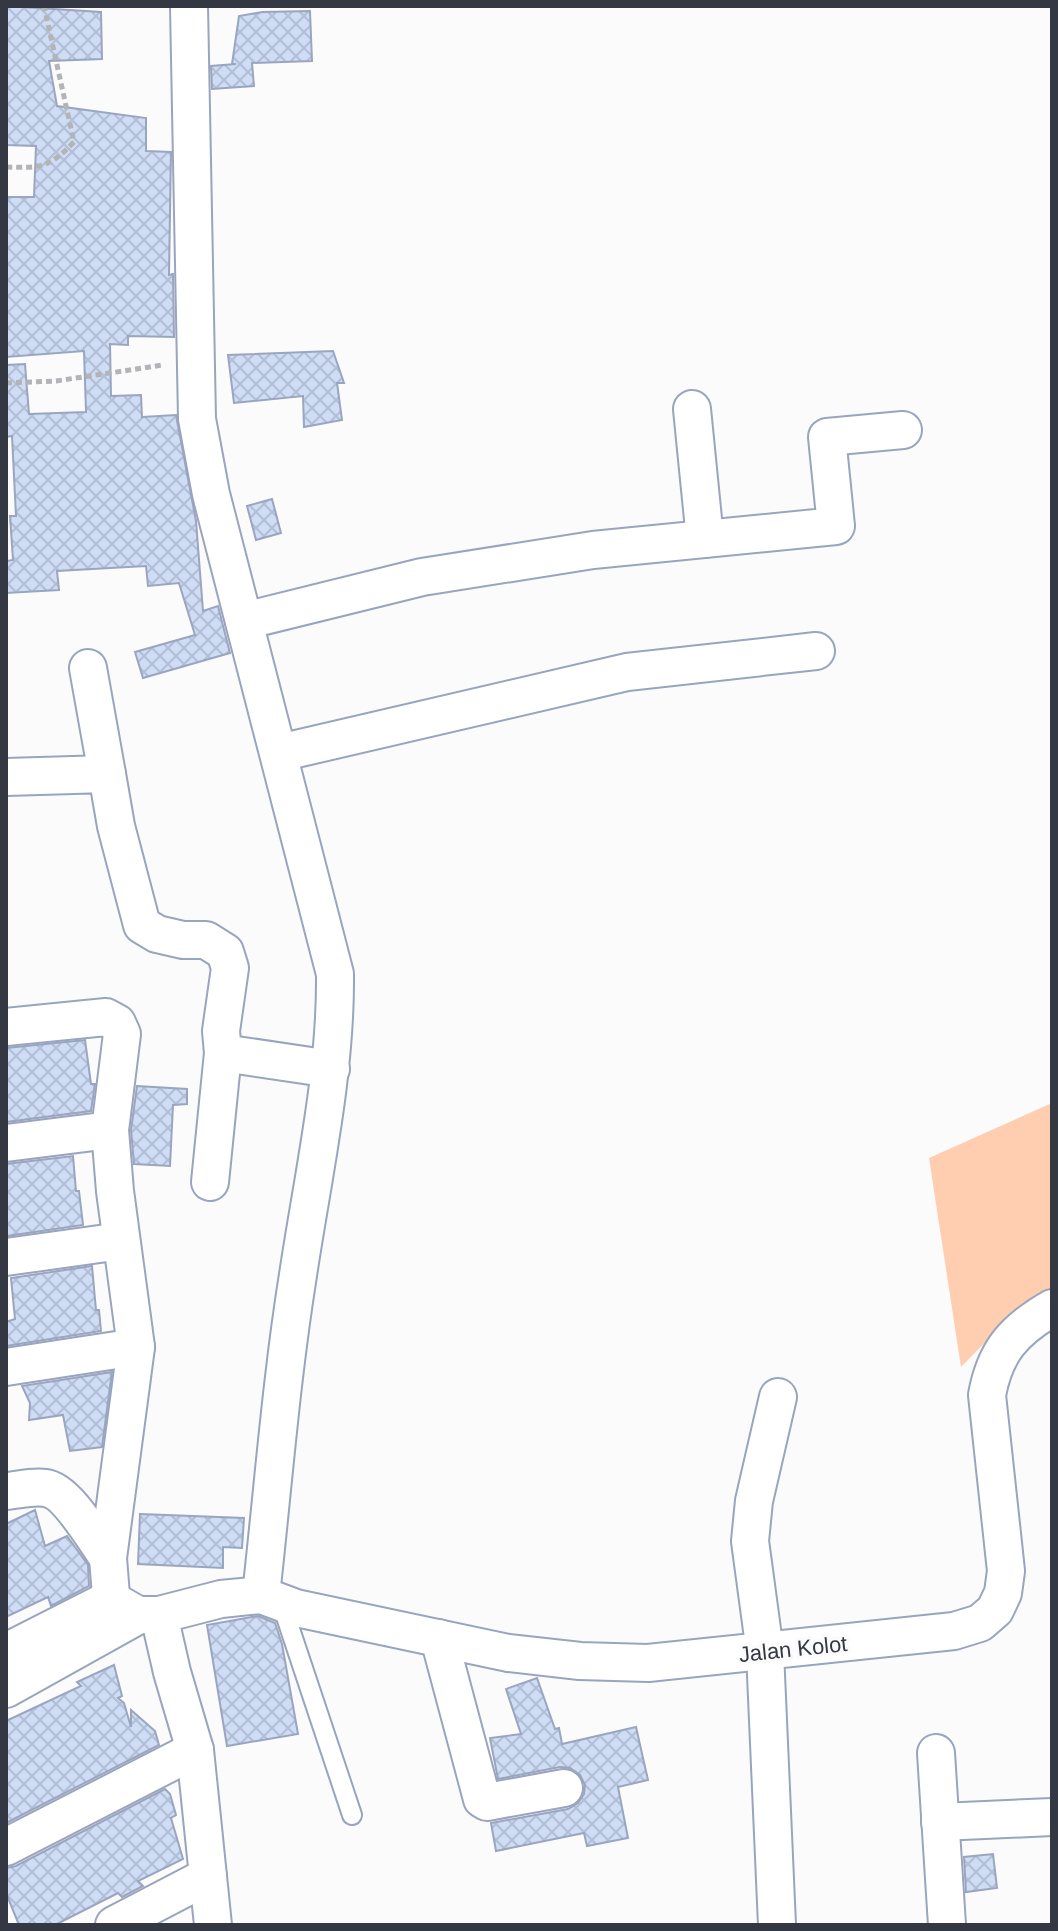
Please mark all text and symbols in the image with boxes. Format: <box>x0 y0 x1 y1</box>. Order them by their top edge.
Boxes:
street label: Jalan Kolot <box>738 1631 848 1667</box>

